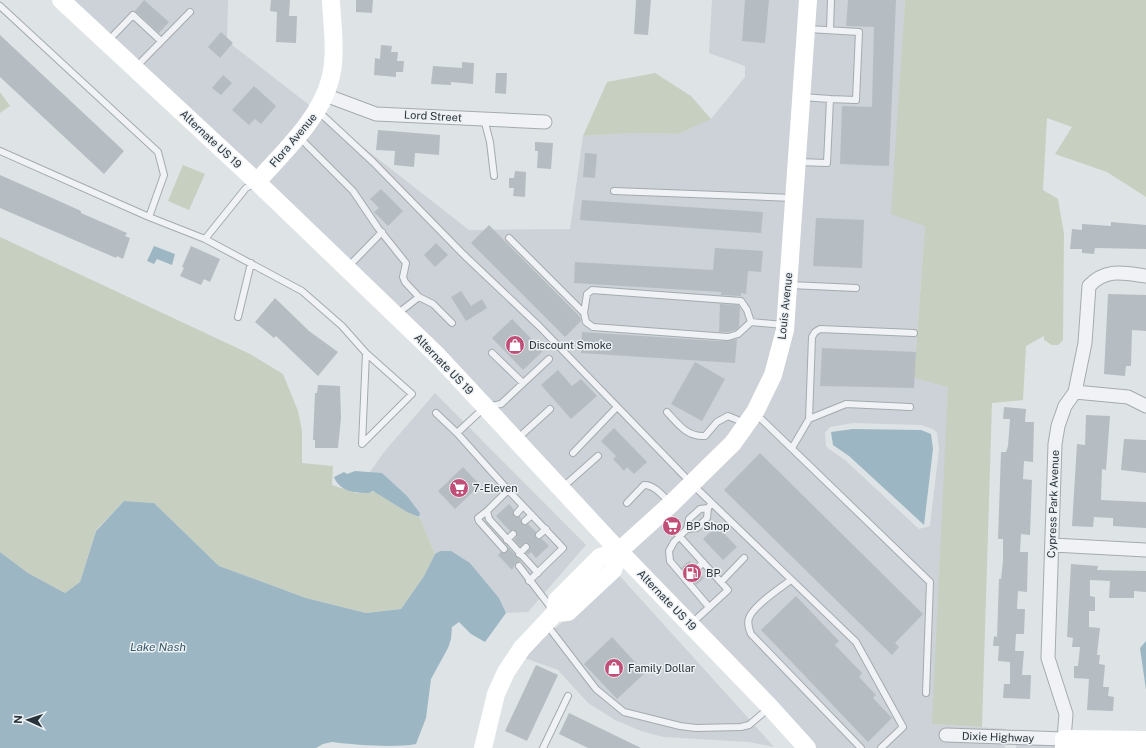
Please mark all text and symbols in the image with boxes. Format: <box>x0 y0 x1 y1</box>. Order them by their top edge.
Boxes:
street label: Alternate US 19 <box>178 107 244 171</box>
street label: Lord Street <box>404 108 462 124</box>
street label: Flora Avenue <box>267 111 319 169</box>
street label: Louis Avenue <box>776 272 794 340</box>
street label: Alternate US 19 <box>412 331 476 397</box>
shop icon: Discount Smoke <box>504 334 526 356</box>
place label: Discount Smoke <box>529 339 612 351</box>
street label: Cypress Park Avenue <box>1045 450 1061 558</box>
supermarket icon: 7-Eleven <box>448 477 470 499</box>
place label: 7-Eleven <box>473 482 518 494</box>
supermarket icon: BP Shop <box>661 515 683 537</box>
place label: BP Shop <box>686 520 730 532</box>
fuel station icon: BP <box>681 562 703 584</box>
street label: Alternate US 19 <box>635 567 699 633</box>
place label: BP <box>706 567 720 579</box>
water label: Lake Nash <box>130 640 186 654</box>
shop icon: Family Dollar <box>603 657 625 679</box>
place label: Family Dollar <box>628 662 695 674</box>
north arrow <box>8 700 48 740</box>
text: N <box>12 715 24 724</box>
street label: Dixie Highway <box>962 730 1035 744</box>

